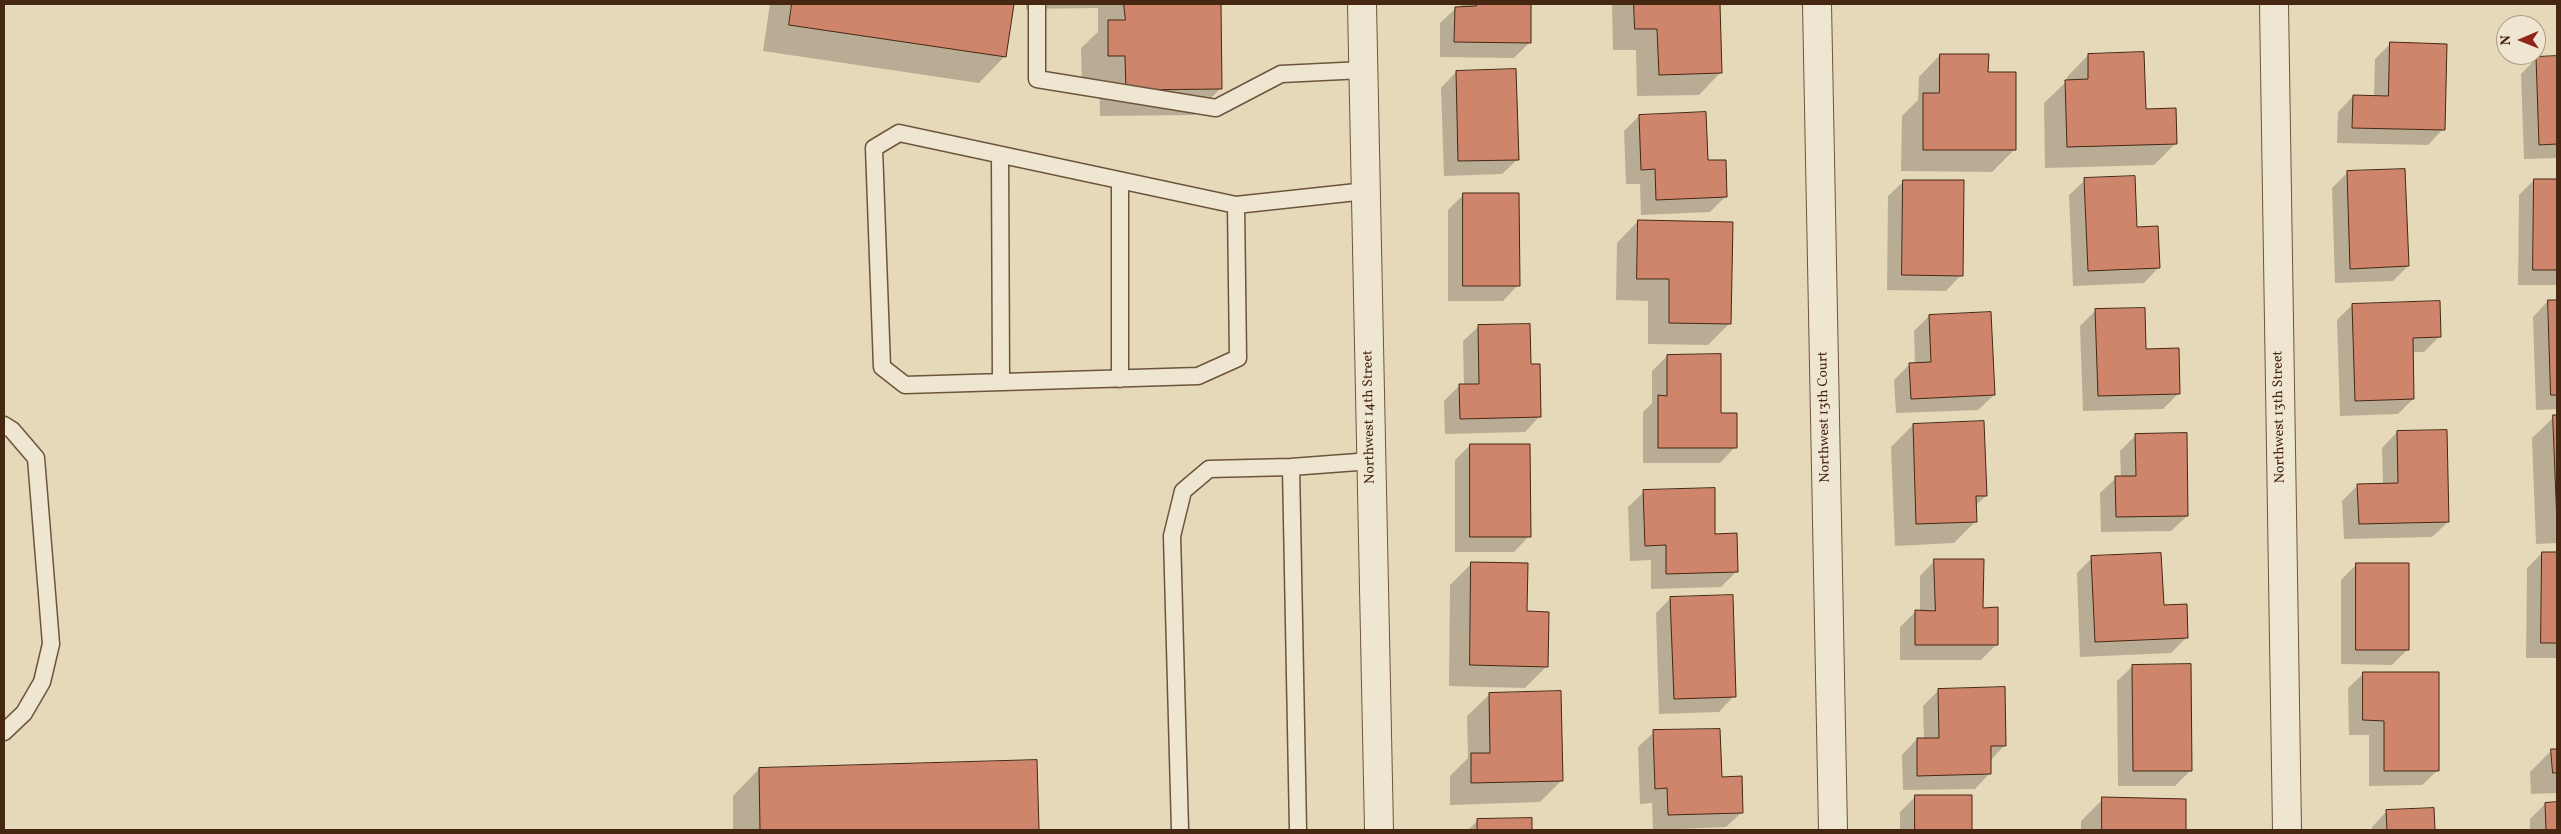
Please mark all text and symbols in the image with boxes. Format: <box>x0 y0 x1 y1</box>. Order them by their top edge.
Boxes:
north arrow <box>2496 15 2546 65</box>
text: N <box>2497 35 2516 46</box>
street label: Northwest 14th Street <box>1360 350 1380 484</box>
street label: Northwest 13th Street <box>2270 350 2290 484</box>
street label: Northwest 13th Court <box>1815 351 1835 483</box>

